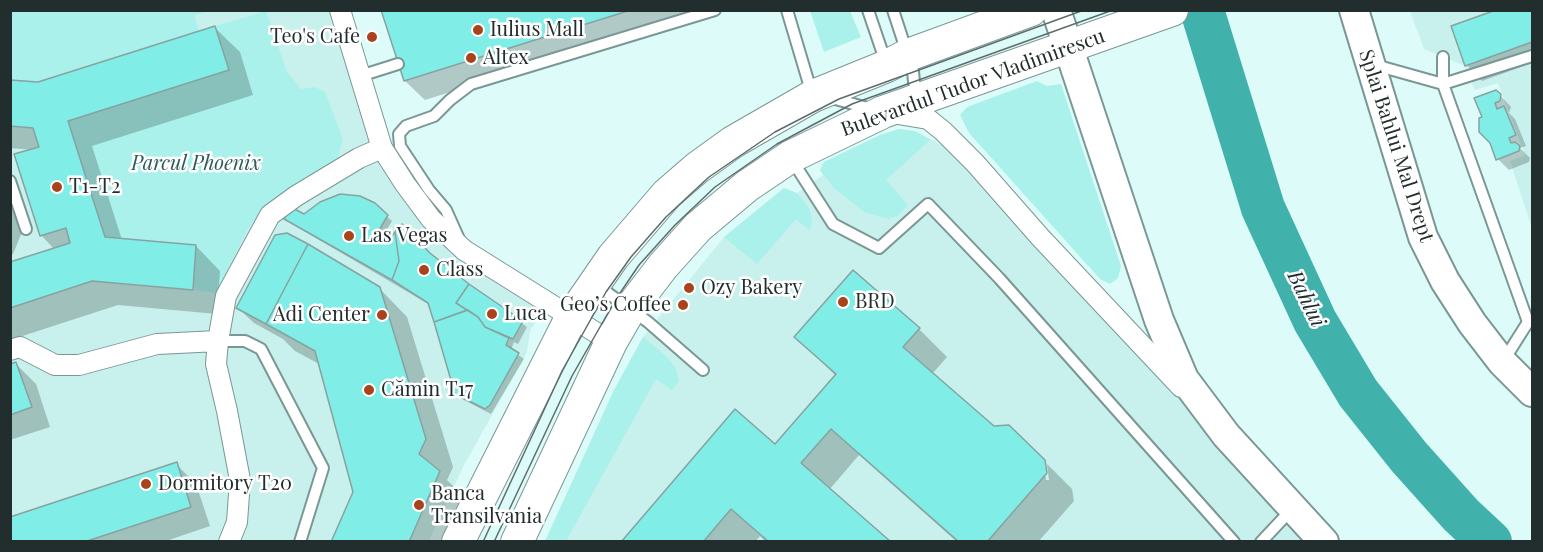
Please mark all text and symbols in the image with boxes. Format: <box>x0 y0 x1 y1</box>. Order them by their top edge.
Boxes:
place label: Iulius Mall <box>490 18 584 42</box>
marker: Iulius Mall <box>471 23 485 37</box>
street label: Bulevardul Tudor Vladimirescu <box>838 24 1108 142</box>
place label: Teo's Cafe <box>270 25 360 49</box>
marker: Teo's Cafe <box>365 30 379 44</box>
place label: Altex <box>483 46 529 70</box>
street label: Splai Bahlui Mal Drept <box>1354 47 1438 245</box>
marker: Altex <box>464 51 478 65</box>
park label: Parcul Phoenix <box>131 152 261 176</box>
place label: T1-T2 <box>69 175 121 199</box>
marker: T1-T2 <box>50 180 64 194</box>
place label: Las Vegas <box>361 224 447 248</box>
marker: Las Vegas <box>342 229 356 243</box>
place label: Class <box>436 258 483 282</box>
marker: Class <box>417 263 431 277</box>
water label: Bahlui <box>1282 267 1330 331</box>
place label: Ozy Bakery <box>701 276 802 300</box>
marker: Ozy Bakery <box>682 281 696 295</box>
place label: BRD <box>855 290 895 314</box>
place label: Geo’s Coffee <box>560 293 671 317</box>
marker: BRD <box>836 295 850 309</box>
marker: Geo’s Coffee <box>676 298 690 312</box>
place label: Luca <box>504 302 547 326</box>
place label: Adi Center <box>273 303 370 327</box>
marker: Luca <box>485 307 499 321</box>
marker: Adi Center <box>375 308 389 322</box>
place label: Cămin T17 <box>381 378 473 402</box>
marker: Cămin T17 <box>362 383 376 397</box>
place label: Dormitory T20 <box>158 472 292 496</box>
marker: Dormitory T20 <box>139 477 153 491</box>
place label: Banca Transilvania <box>431 482 542 529</box>
marker: Banca Transilvania <box>412 498 426 512</box>

